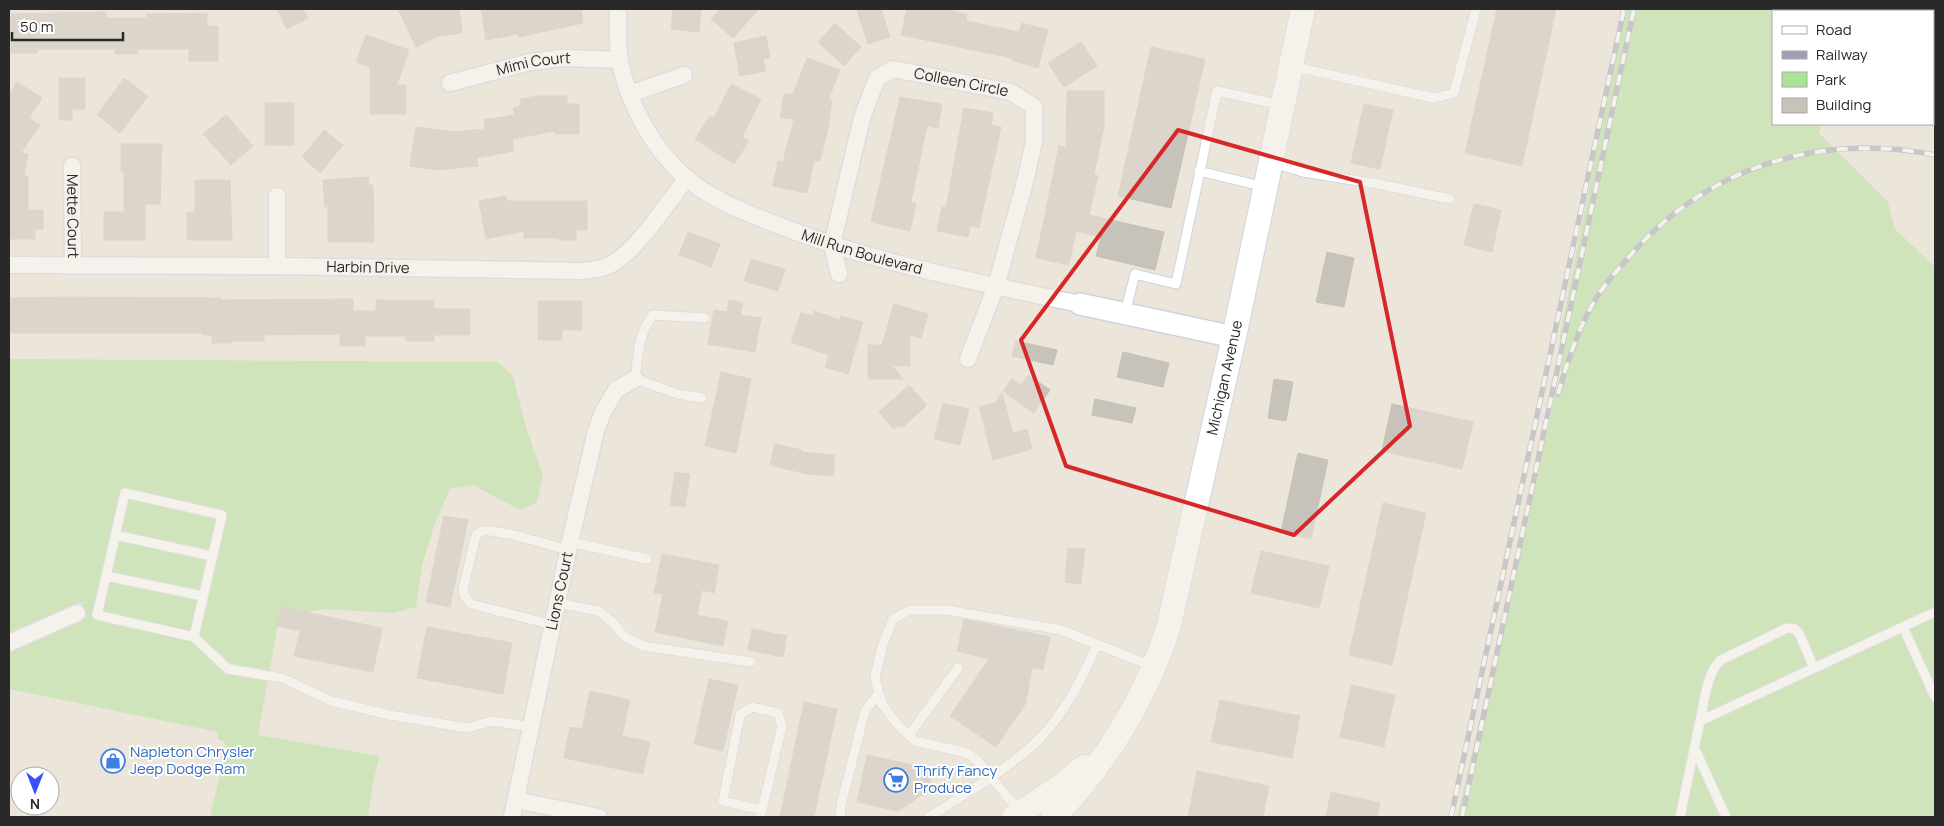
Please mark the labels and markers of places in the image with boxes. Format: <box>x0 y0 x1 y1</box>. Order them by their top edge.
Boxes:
place label: Napleton Chrysler Jeep Dodge Ram <box>130 741 255 779</box>
shop icon: Napleton Chrysler Jeep Dodge Ram <box>100 748 126 774</box>
place label: Thrify Fancy Produce <box>914 760 997 798</box>
supermarket icon: Thrify Fancy Produce <box>883 767 909 793</box>

